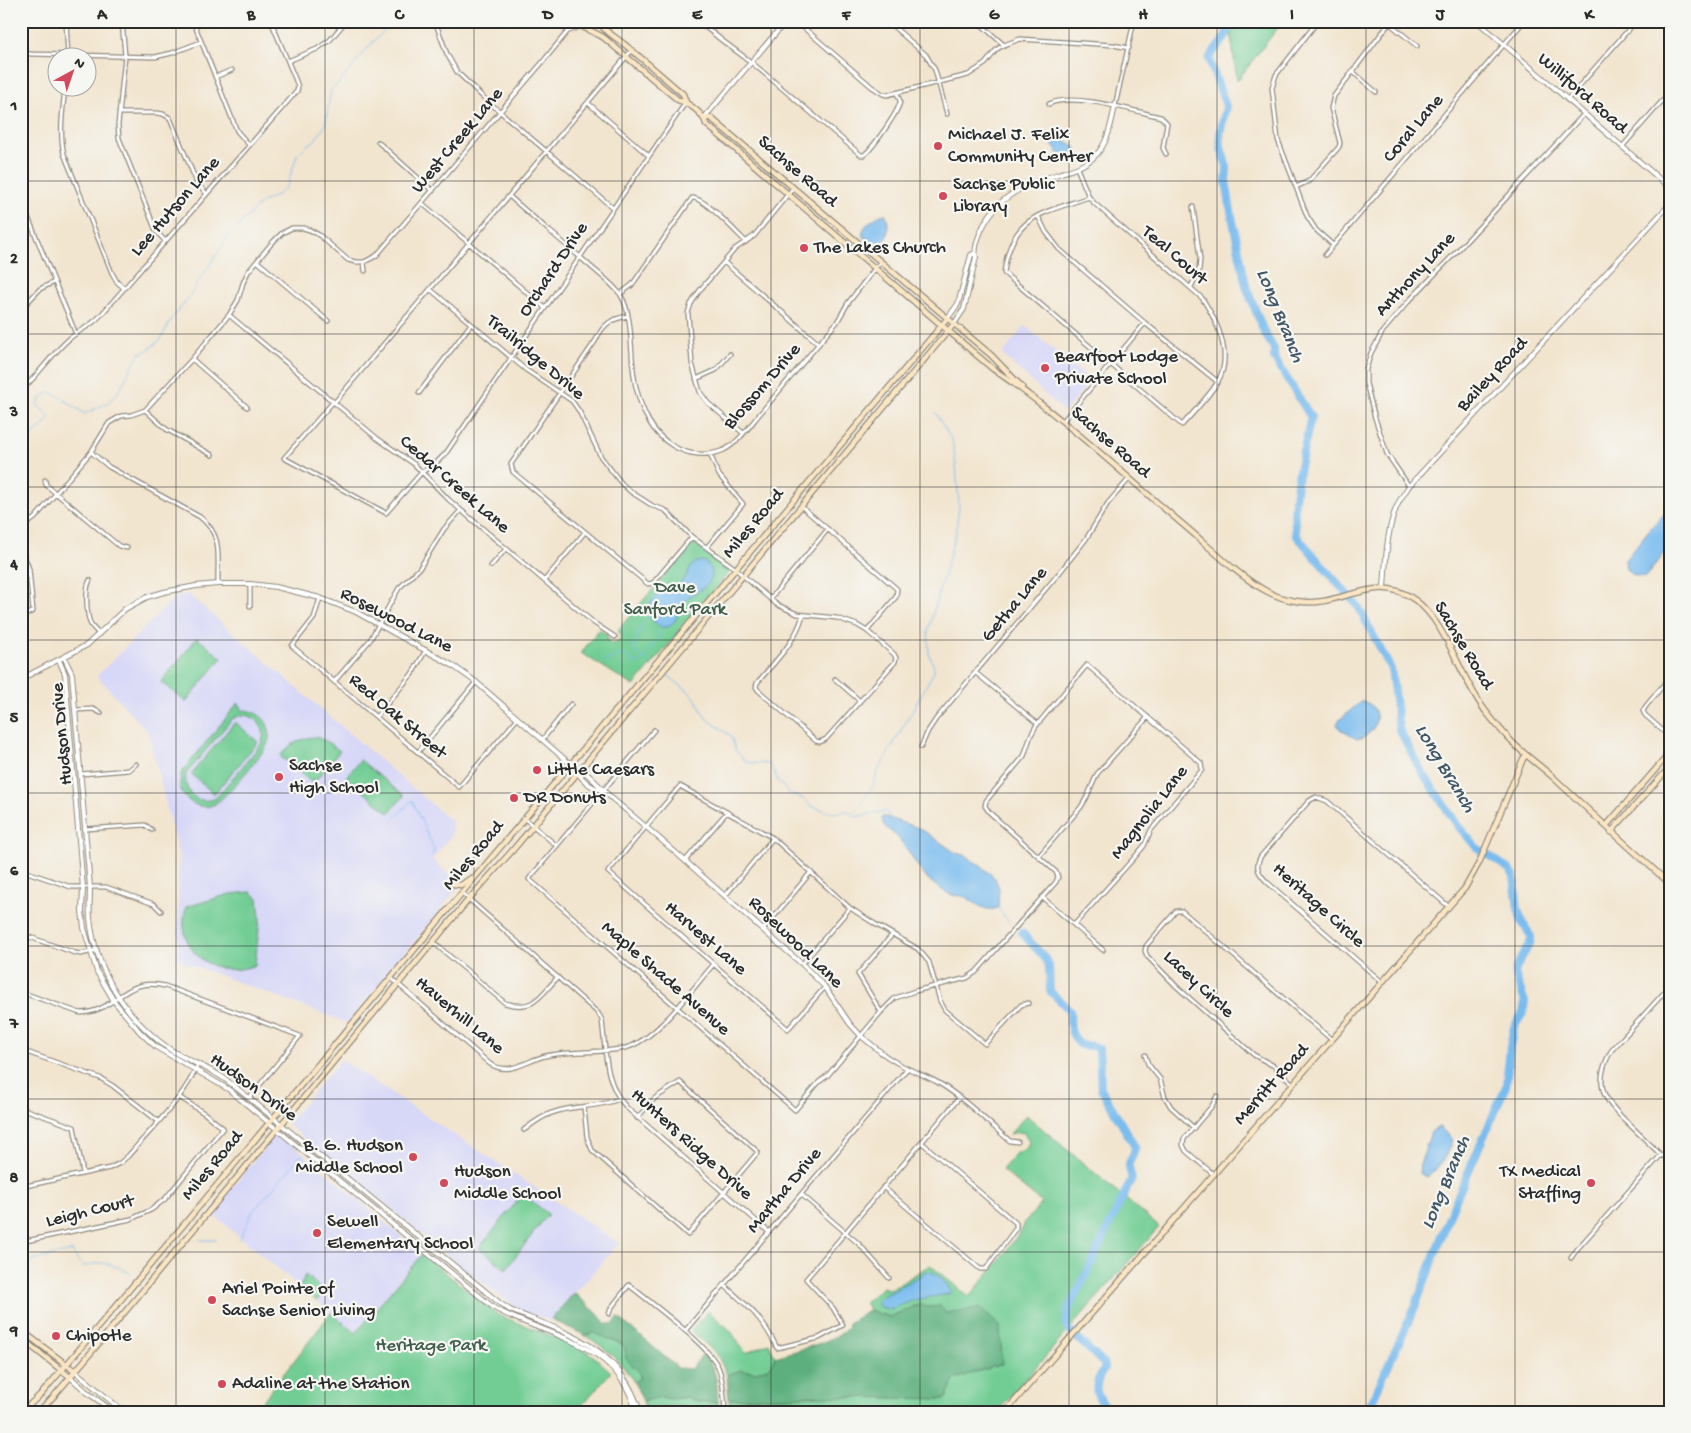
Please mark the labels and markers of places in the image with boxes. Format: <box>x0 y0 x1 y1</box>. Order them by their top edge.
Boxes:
place label: Michael J. Felix Community Center <box>948 124 1094 169</box>
marker: Michael J. Felix Community Center <box>932 140 944 152</box>
place label: Sachse Public Library <box>953 174 1055 219</box>
marker: Sachse Public Library <box>937 190 949 202</box>
place label: The Lakes Church <box>813 237 946 260</box>
marker: The Lakes Church <box>798 242 810 254</box>
place label: Bearfoot Lodge Private School <box>1054 346 1178 391</box>
marker: Bearfoot Lodge Private School <box>1039 362 1051 374</box>
place label: Sachse High School <box>289 755 379 800</box>
place label: Little Caesars <box>547 759 655 782</box>
marker: Little Caesars <box>531 764 543 776</box>
marker: Sachse High School <box>273 771 285 783</box>
place label: DR Donuts <box>522 787 607 810</box>
marker: DR Donuts <box>508 792 520 804</box>
place label: B. G. Hudson Middle School <box>296 1135 403 1180</box>
marker: B. G. Hudson Middle School <box>407 1151 419 1163</box>
place label: Hudson Middle School <box>454 1161 561 1206</box>
place label: TX Medical Staffing <box>1499 1161 1581 1206</box>
marker: Hudson Middle School <box>438 1177 450 1189</box>
marker: TX Medical Staffing <box>1585 1177 1597 1189</box>
place label: Sewell Elementary School <box>327 1211 473 1256</box>
marker: Sewell Elementary School <box>311 1227 323 1239</box>
place label: Ariel Pointe of Sachse Senior Living <box>222 1278 376 1323</box>
marker: Ariel Pointe of Sachse Senior Living <box>206 1294 218 1306</box>
place label: Chipotle <box>66 1325 132 1348</box>
marker: Chipotle <box>50 1330 62 1342</box>
place label: Adaline at the Station <box>232 1373 409 1396</box>
marker: Adaline at the Station <box>216 1378 228 1390</box>

